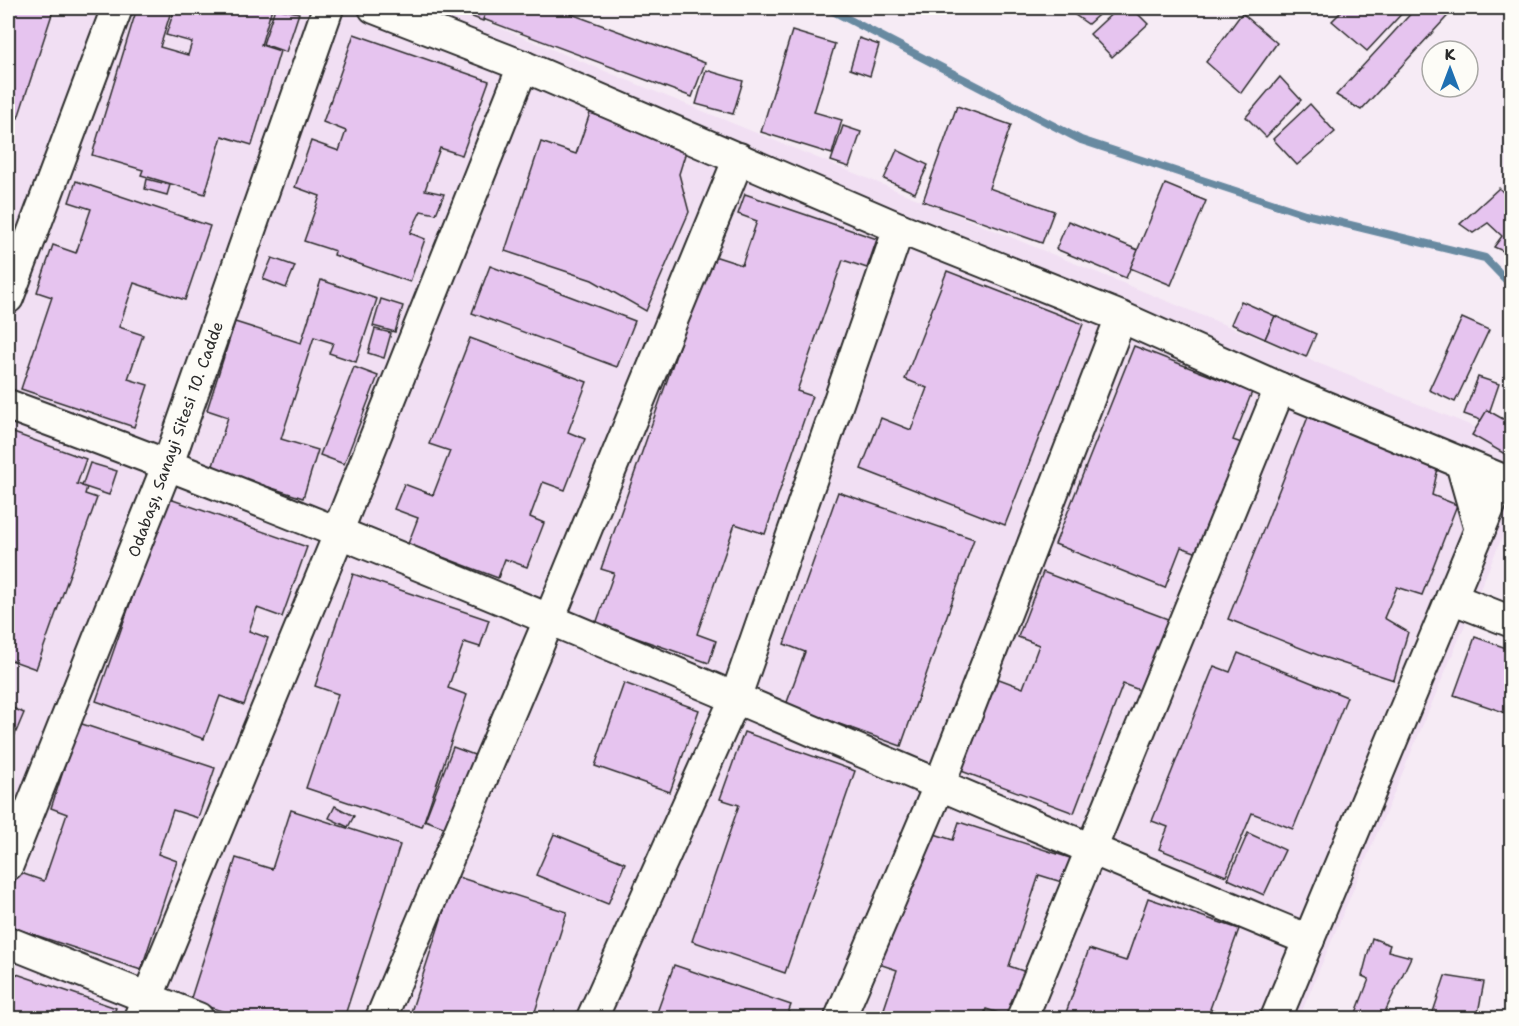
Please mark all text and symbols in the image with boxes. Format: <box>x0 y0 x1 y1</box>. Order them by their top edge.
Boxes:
north arrow <box>1420 39 1480 99</box>
text: K <box>1445 44 1456 65</box>
street label: Odabaşı, Sanayi Sitesi 10. Cadde <box>123 318 228 560</box>

